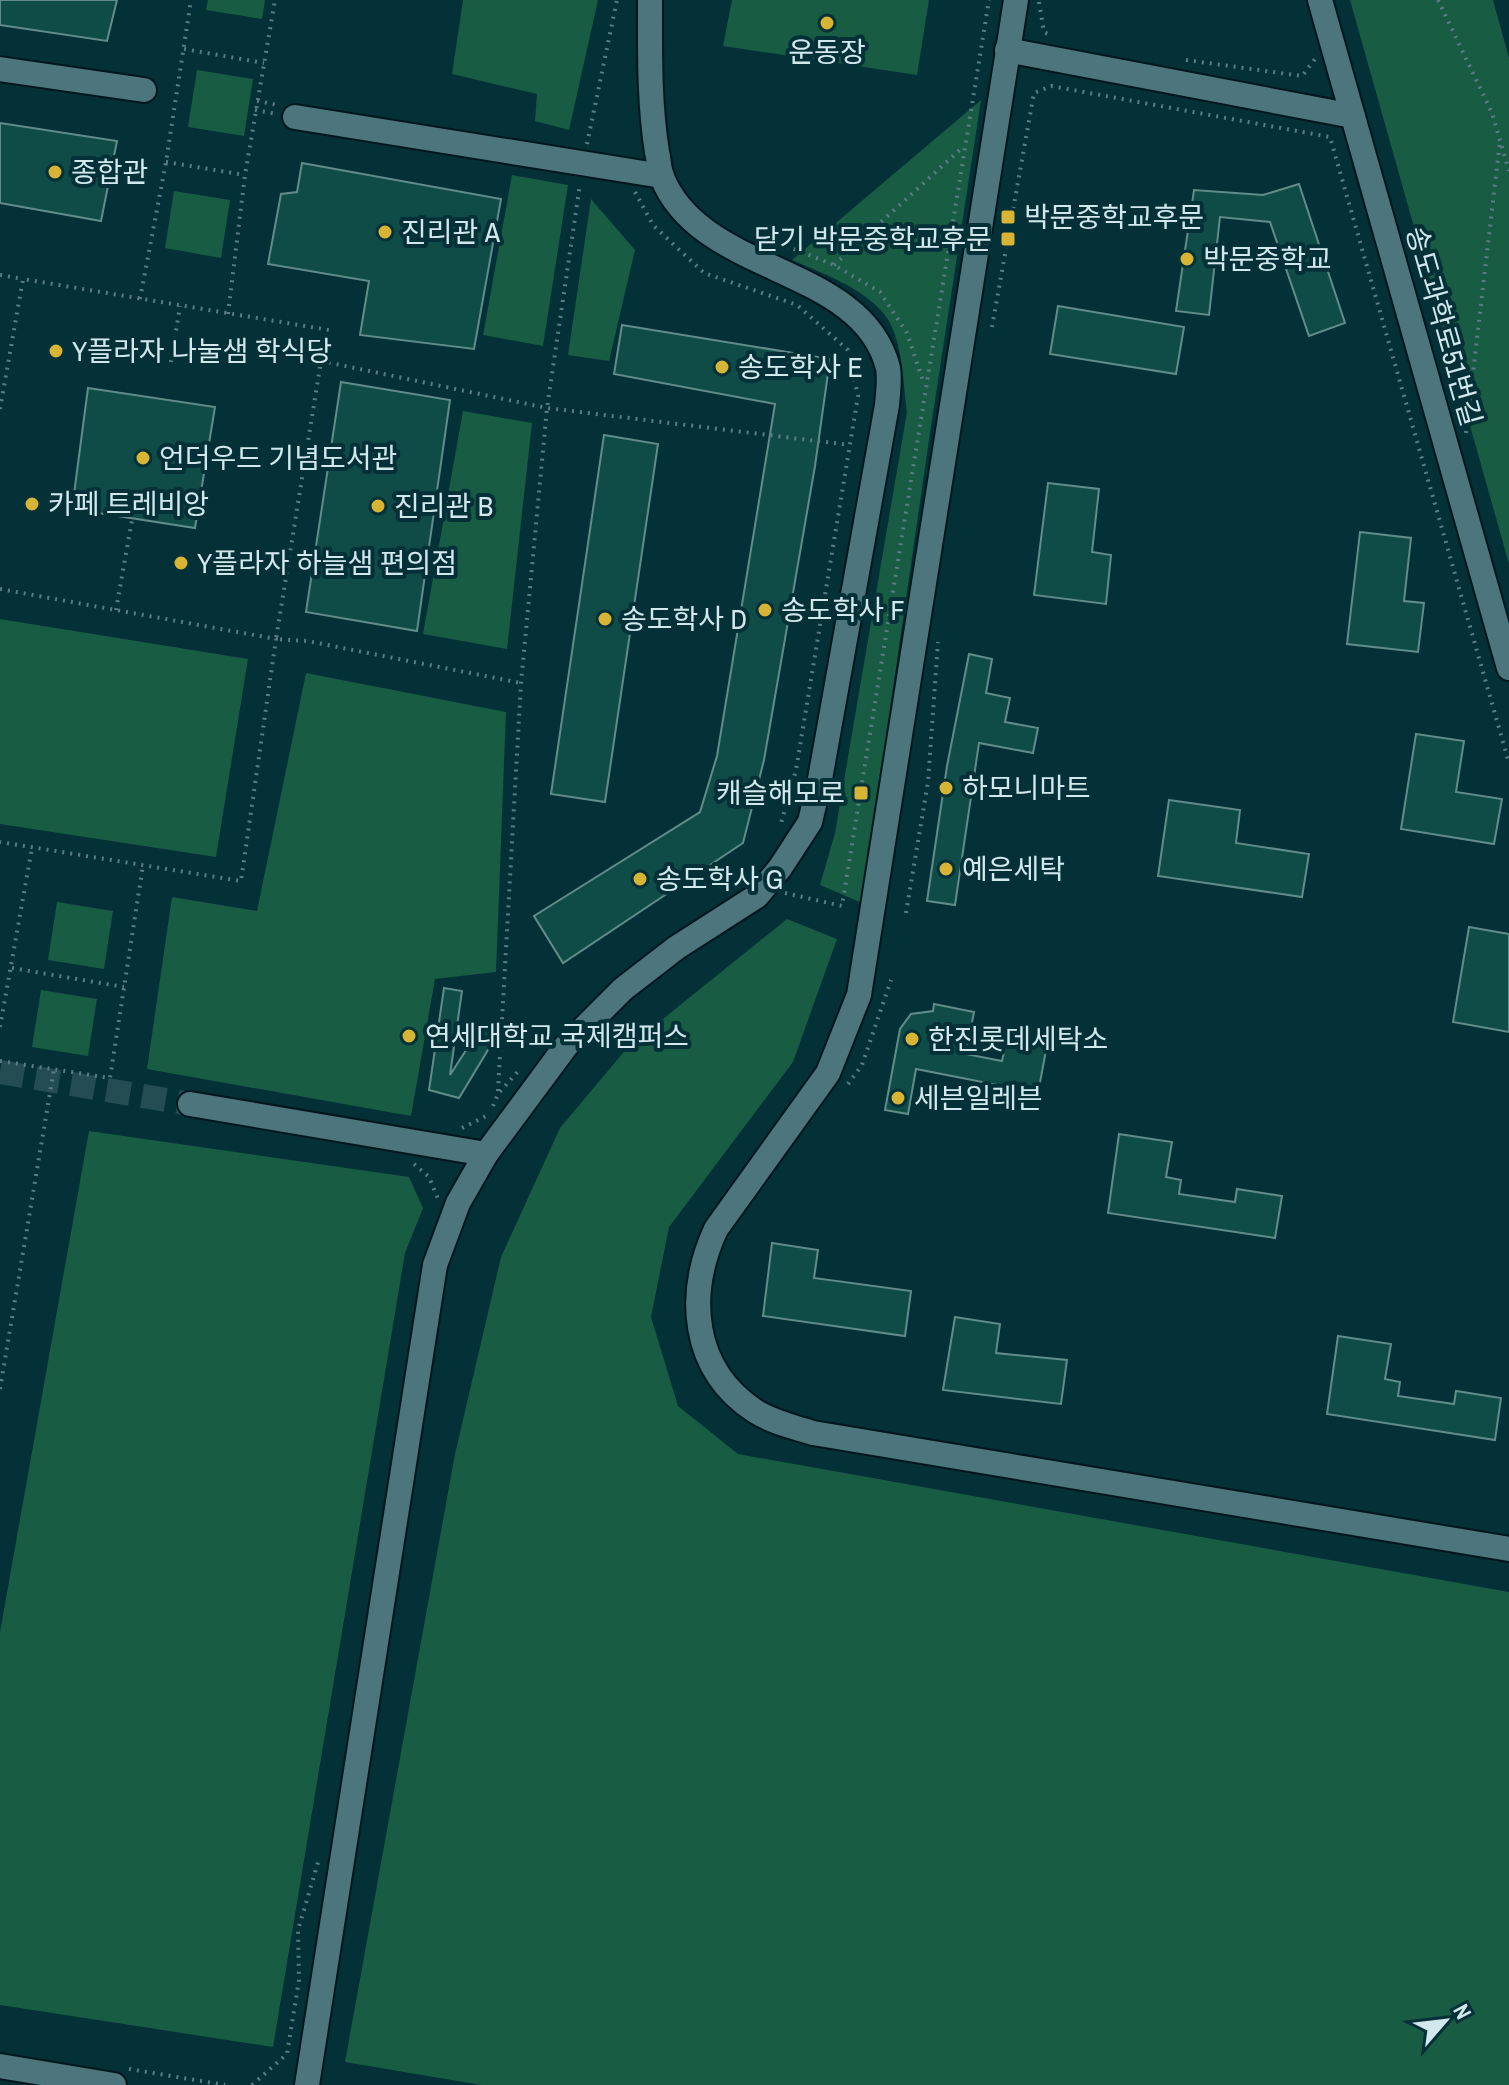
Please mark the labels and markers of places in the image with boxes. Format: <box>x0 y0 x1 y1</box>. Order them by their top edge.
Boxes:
marker: 운동장 <box>818 14 836 32</box>
place label: 운동장 <box>788 33 866 71</box>
place label: 종합관 <box>71 153 148 191</box>
marker: 종합관 <box>46 163 64 181</box>
place label: 박문중학교후문 <box>1024 198 1204 236</box>
marker: 박문중학교후문 <box>999 208 1017 226</box>
place label: 진리관 A <box>401 213 501 251</box>
place label: 닫기 박문중학교후문 <box>754 220 992 258</box>
marker: 진리관 A <box>376 223 394 241</box>
marker: 닫기 박문중학교후문 <box>999 230 1017 248</box>
place label: 박문중학교 <box>1203 240 1332 278</box>
marker: 박문중학교 <box>1178 250 1196 268</box>
place label: Y플라자 나눌샘 학식당 <box>72 332 332 370</box>
marker: Y플라자 나눌샘 학식당 <box>47 342 65 360</box>
place label: 송도학사 E <box>738 348 863 386</box>
marker: 송도학사 E <box>713 358 731 376</box>
place label: 언더우드 기념도서관 <box>159 439 397 477</box>
marker: 언더우드 기념도서관 <box>134 449 152 467</box>
place label: 카페 트레비앙 <box>48 485 209 523</box>
place label: 진리관 B <box>394 487 493 525</box>
marker: 카페 트레비앙 <box>23 495 41 513</box>
marker: 진리관 B <box>369 497 387 515</box>
place label: Y플라자 하늘샘 편의점 <box>197 544 457 582</box>
marker: Y플라자 하늘샘 편의점 <box>172 554 190 572</box>
place label: 송도학사 F <box>781 591 904 629</box>
place label: 송도학사 D <box>621 600 747 638</box>
marker: 송도학사 F <box>756 601 774 619</box>
marker: 송도학사 D <box>596 610 614 628</box>
place label: 하모니마트 <box>962 769 1091 807</box>
place label: 캐슬해모로 <box>716 774 845 812</box>
marker: 하모니마트 <box>937 779 955 797</box>
marker: 캐슬해모로 <box>852 784 870 802</box>
place label: 예은세탁 <box>962 850 1065 888</box>
place label: 송도학사 G <box>656 860 783 898</box>
marker: 예은세탁 <box>937 860 955 878</box>
marker: 송도학사 G <box>631 870 649 888</box>
place label: 연세대학교 국제캠퍼스 <box>425 1017 689 1055</box>
place label: 한진롯데세탁소 <box>928 1020 1108 1058</box>
marker: 연세대학교 국제캠퍼스 <box>400 1027 418 1045</box>
marker: 한진롯데세탁소 <box>903 1030 921 1048</box>
place label: 세븐일레븐 <box>914 1079 1043 1117</box>
marker: 세븐일레븐 <box>889 1089 907 1107</box>

